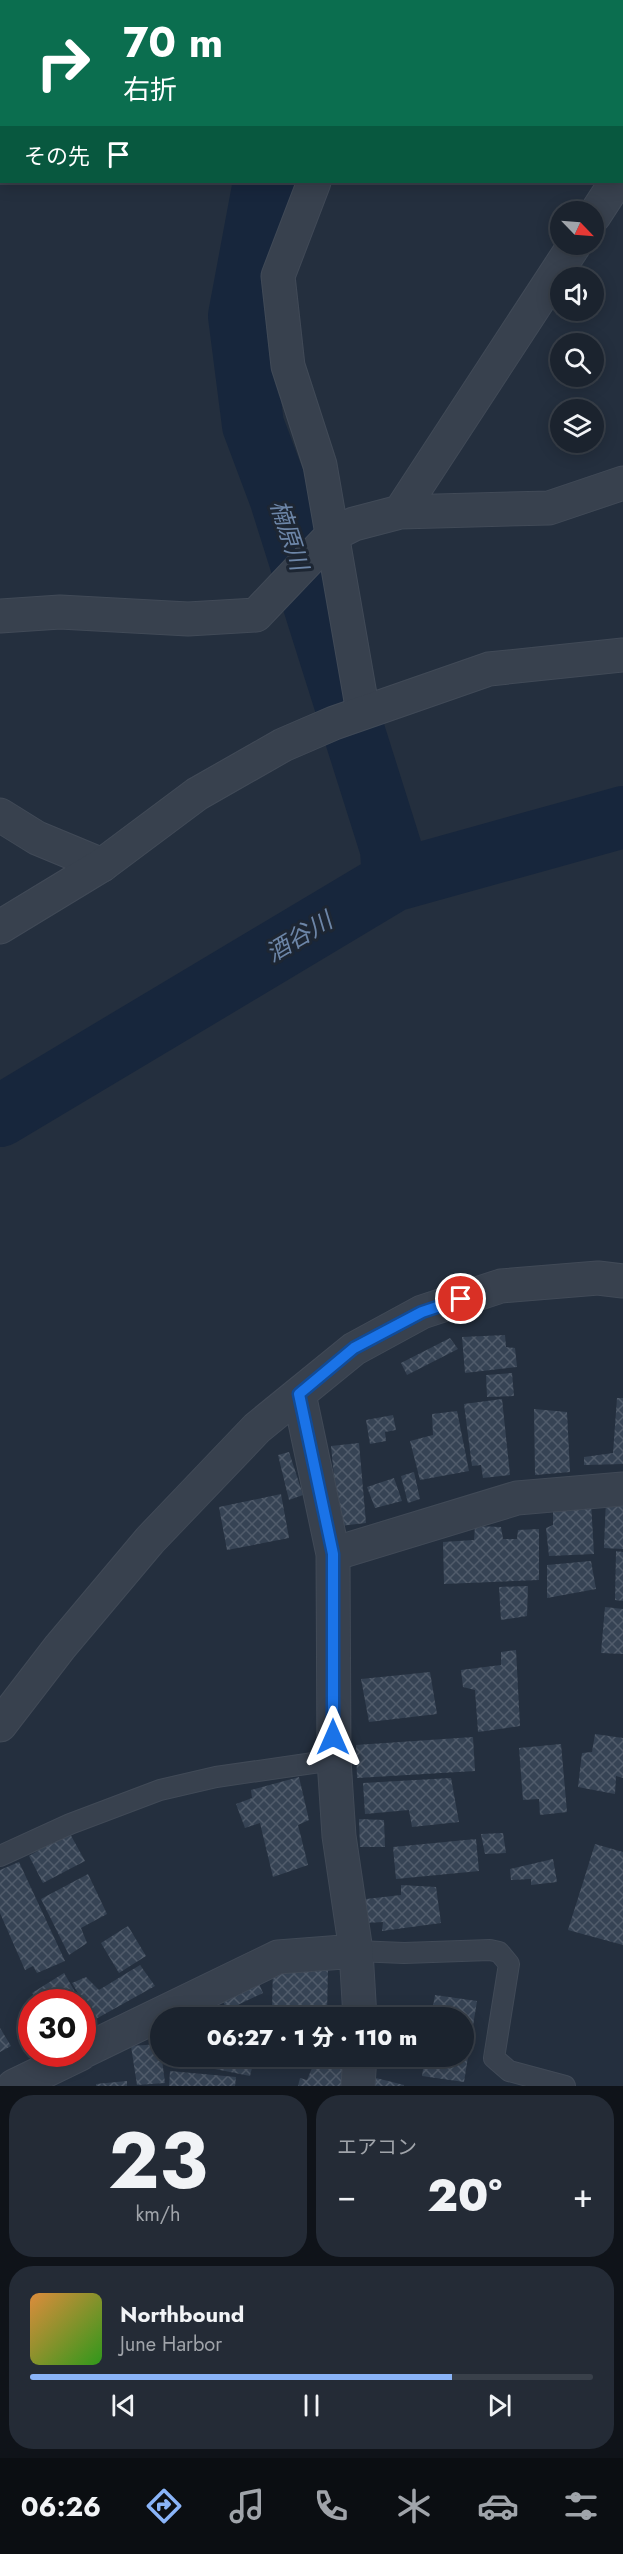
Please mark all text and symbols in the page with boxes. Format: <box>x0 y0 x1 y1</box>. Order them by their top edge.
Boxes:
text: 70 m <box>123 12 223 73</box>
icon: right <box>24 24 102 102</box>
text: 右折 <box>123 70 177 109</box>
icon: arrive <box>102 138 135 171</box>
text: その先 <box>24 140 90 172</box>
north arrow <box>550 201 604 255</box>
map controls <box>550 201 604 453</box>
button: sound <box>550 267 604 321</box>
button: search <box>550 333 604 387</box>
button: layers <box>550 399 604 453</box>
water label: 楠原川 <box>262 495 318 577</box>
water label: 酒谷川 <box>259 901 341 970</box>
pin <box>435 1273 486 1324</box>
icon: arrive <box>444 1282 477 1315</box>
position arrow <box>301 1705 365 1769</box>
speed limit sign: 30 <box>18 1989 96 2067</box>
text: 06:27 · 1 分 · 110 m <box>207 2021 417 2053</box>
text: 23 <box>108 2105 208 2217</box>
text: エアコン <box>337 2133 417 2162</box>
text: 20° <box>427 2163 502 2228</box>
text: − <box>337 2172 356 2219</box>
text: + <box>573 2172 593 2219</box>
text: km/h <box>135 2200 181 2229</box>
text: Northbound <box>120 2298 244 2330</box>
text: June Harbor <box>120 2330 222 2359</box>
icon: previous <box>107 2389 140 2422</box>
icon: pause <box>295 2389 328 2422</box>
icon: next <box>483 2389 516 2422</box>
icon: directions <box>143 2485 185 2527</box>
icon: music <box>226 2485 268 2527</box>
icon: phone <box>310 2485 352 2527</box>
icon: climate <box>393 2485 435 2527</box>
icon: car <box>477 2485 519 2527</box>
icon: filters <box>560 2485 602 2527</box>
text: 06:26 <box>21 2487 101 2526</box>

